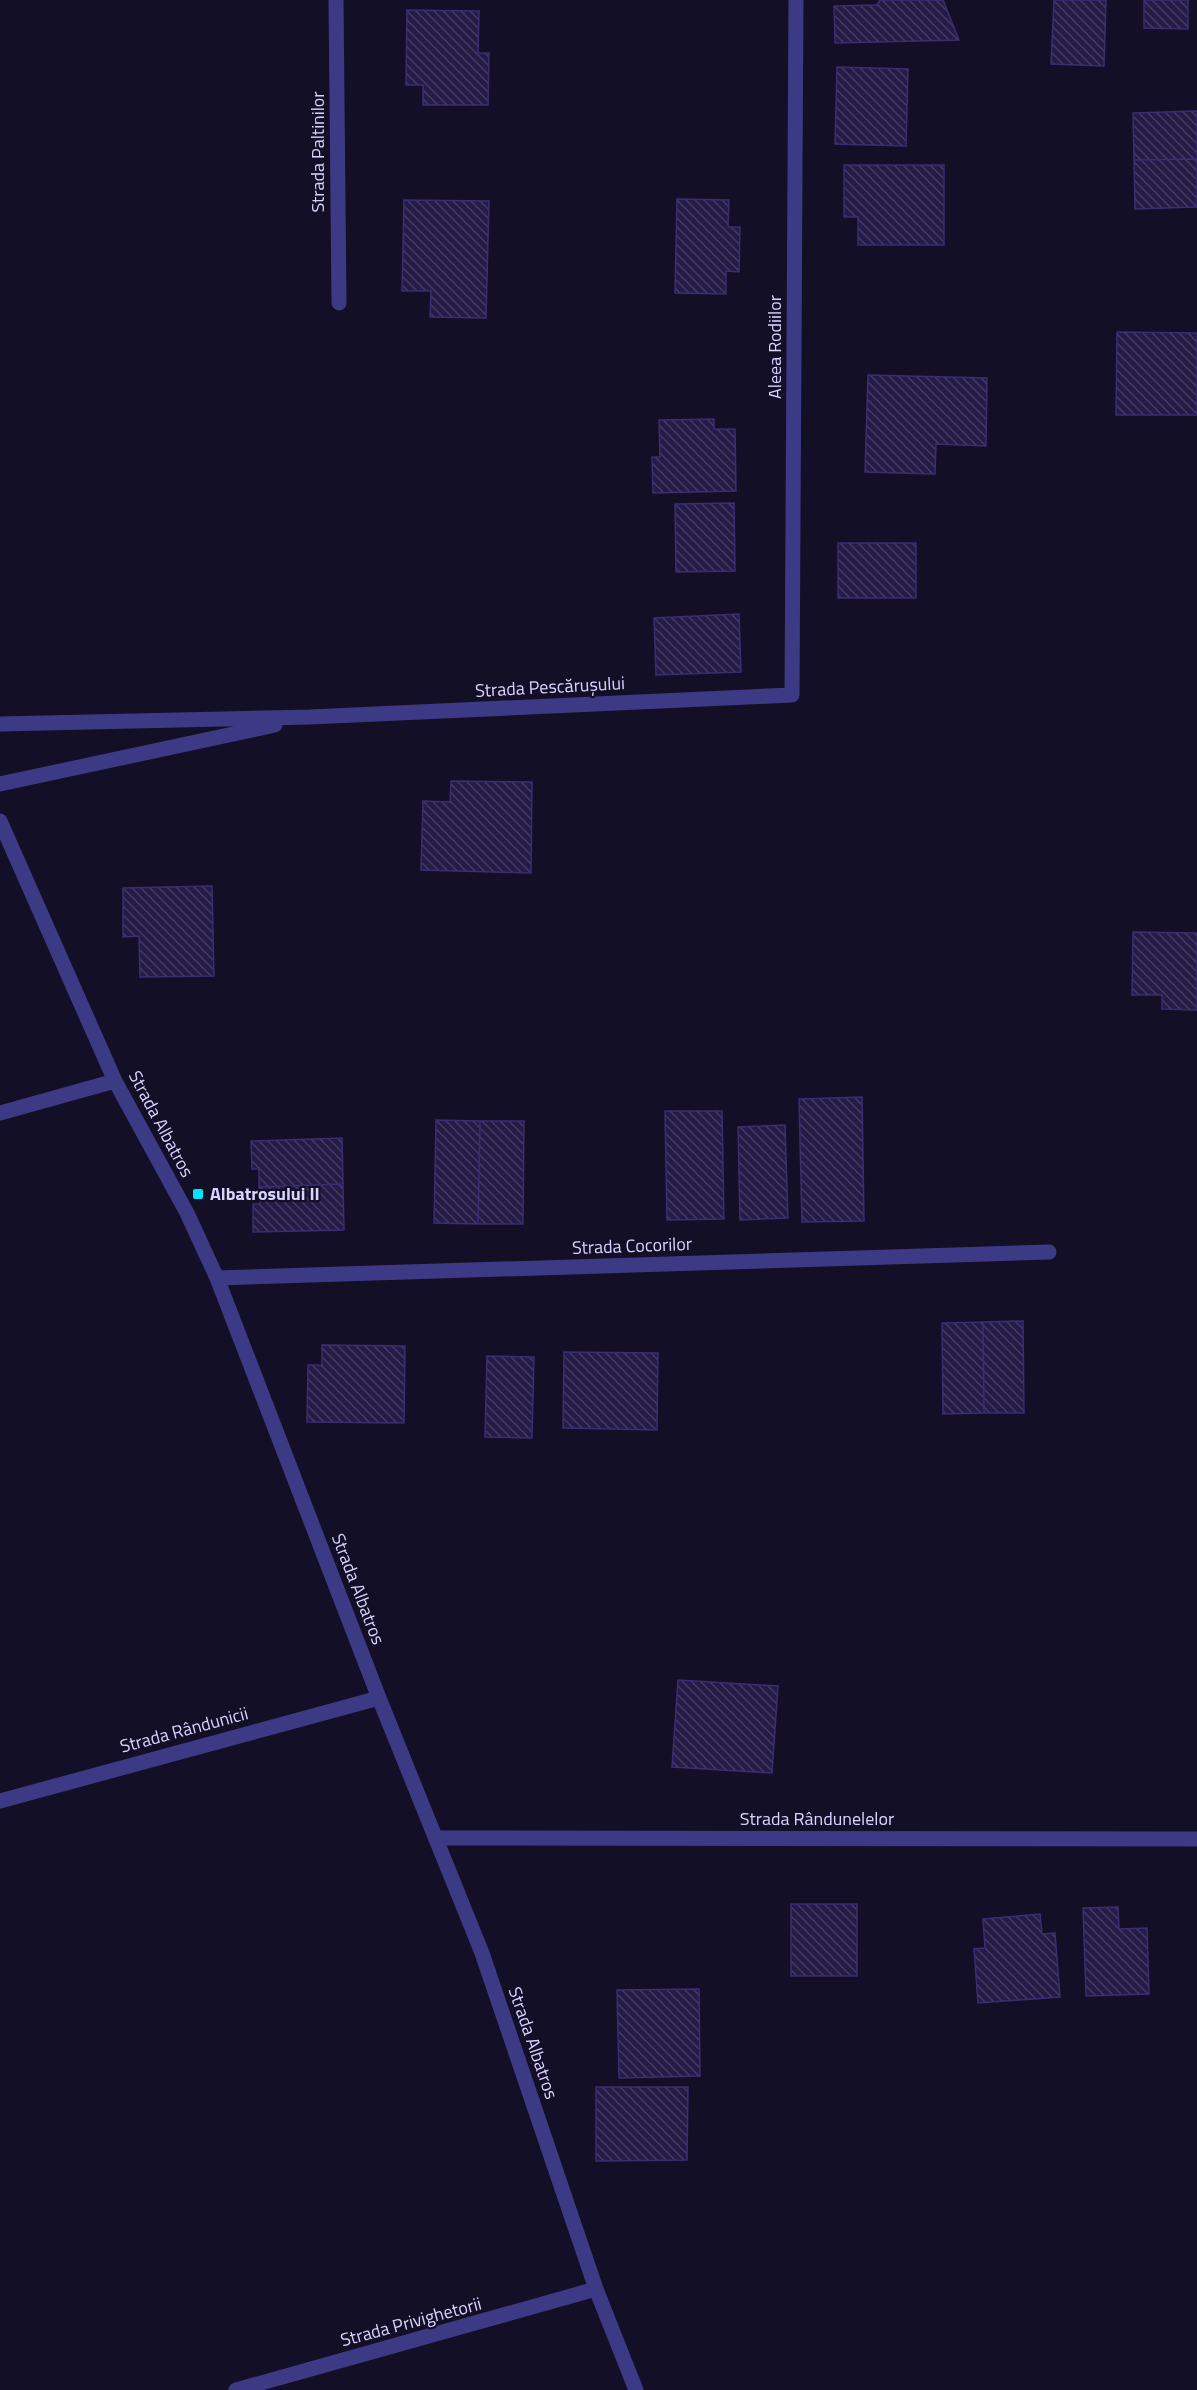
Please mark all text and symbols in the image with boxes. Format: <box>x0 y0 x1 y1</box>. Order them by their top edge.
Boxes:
street label: Strada Paltinilor <box>304 91 331 213</box>
street label: Aleea Rodiilor <box>761 295 788 399</box>
street label: Strada Pescărușului <box>474 669 626 704</box>
street label: Strada Albatros <box>122 1066 201 1182</box>
place label: Albatrosului II <box>210 1180 320 1207</box>
marker: Albatrosului II <box>191 1187 205 1201</box>
street label: Strada Cocorilor <box>572 1230 692 1261</box>
street label: Strada Albatros <box>325 1529 392 1648</box>
street label: Strada Rândunicii <box>117 1699 251 1760</box>
street label: Strada Rândunelelor <box>740 1805 894 1832</box>
street label: Strada Albatros <box>502 1983 565 2103</box>
street label: Strada Privighetorii <box>337 2290 484 2353</box>

